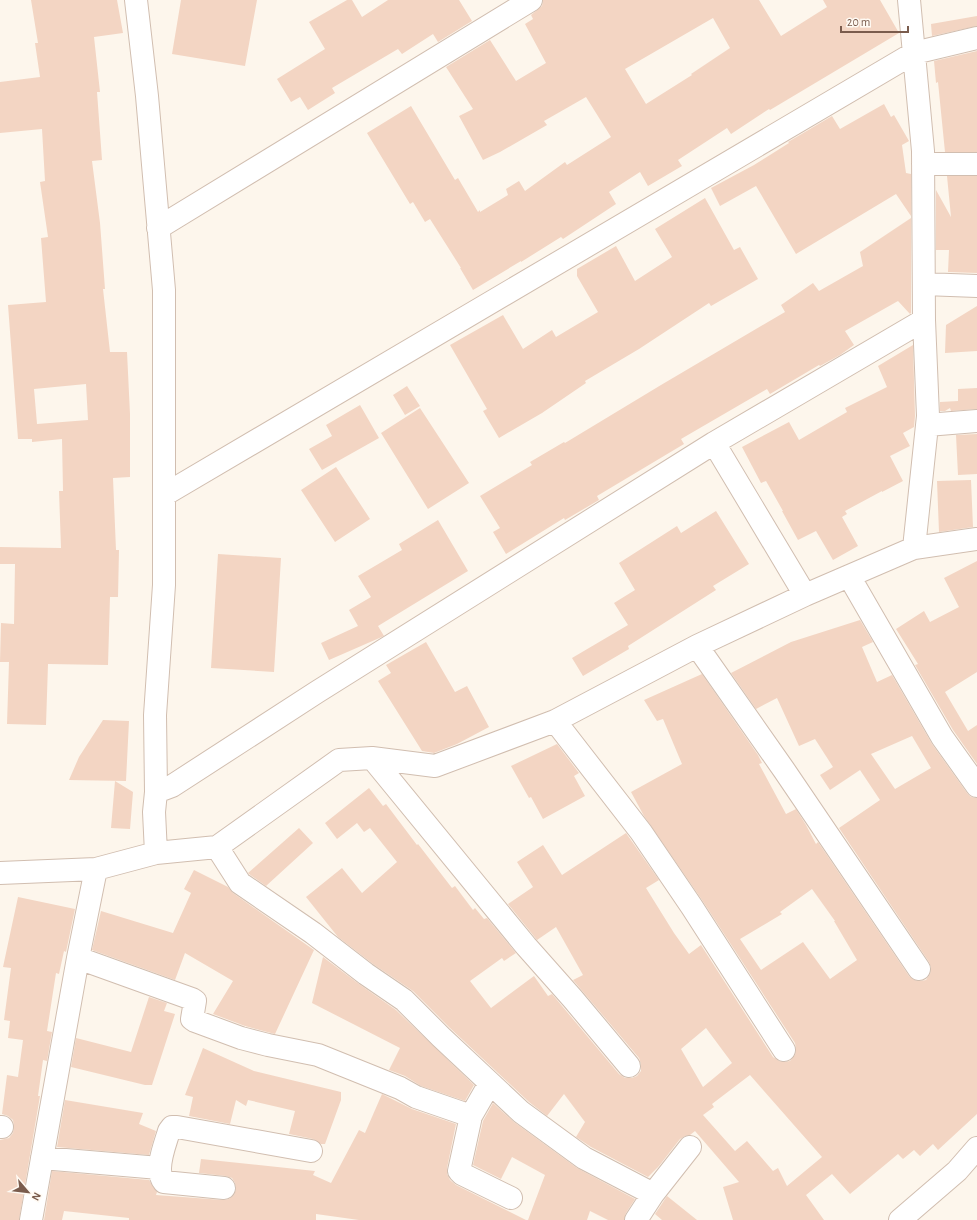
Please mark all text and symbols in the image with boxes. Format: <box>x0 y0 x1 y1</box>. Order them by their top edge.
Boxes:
scale bar <box>841 8 908 34</box>
text: 20 m <box>847 16 870 28</box>
north arrow <box>8 1172 48 1212</box>
text: N <box>30 1190 43 1202</box>

